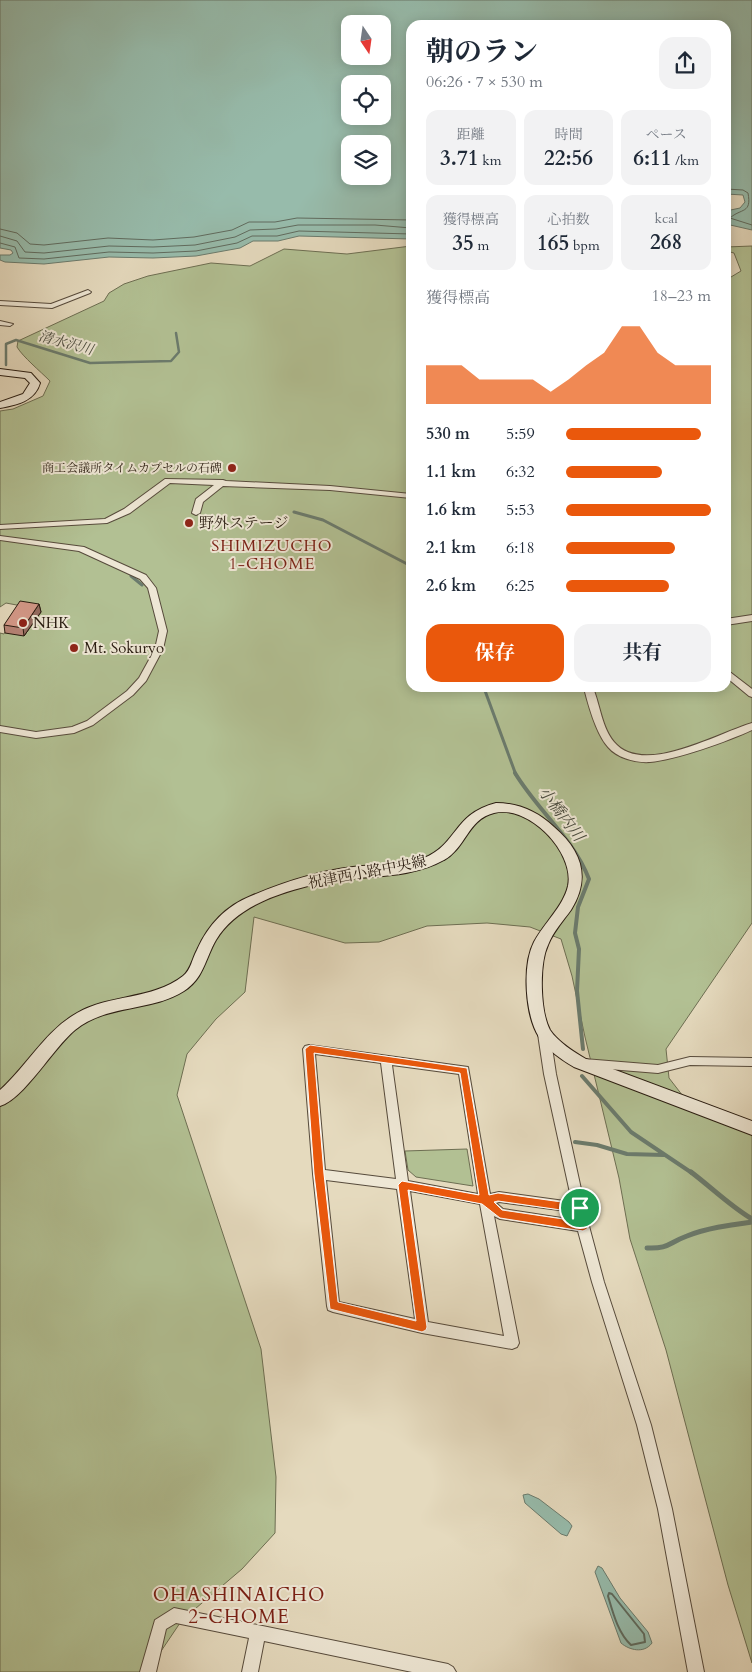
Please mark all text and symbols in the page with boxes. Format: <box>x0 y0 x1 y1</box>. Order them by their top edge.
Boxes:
north arrow <box>341 15 391 65</box>
map controls <box>341 15 391 185</box>
text: 朝のラン <box>426 33 538 71</box>
button: share <box>659 37 711 89</box>
text: 06:26 · 7 × 530 m <box>426 71 543 93</box>
button: locate <box>341 75 391 125</box>
text: 距離 <box>457 125 485 144</box>
text: 時間 <box>554 125 582 144</box>
text: ペース <box>646 125 687 144</box>
button: layers <box>341 135 391 185</box>
text: 3.71 <box>440 144 478 173</box>
text: 22:56 <box>544 144 593 173</box>
text: 6:11 <box>633 144 672 173</box>
text: km <box>478 151 502 170</box>
text: /km <box>672 151 699 170</box>
text: kcal <box>654 209 678 228</box>
text: 獲得標高 <box>443 210 499 229</box>
text: 心拍数 <box>547 210 589 229</box>
text: 268 <box>650 228 682 257</box>
text: 35 <box>452 229 474 258</box>
text: 165 <box>537 229 569 258</box>
text: m <box>474 236 489 255</box>
text: bpm <box>569 236 600 255</box>
text: 18–23 m <box>652 285 711 307</box>
text: 獲得標高 <box>426 287 490 309</box>
water label: 清水沢川 <box>36 327 97 360</box>
text: 530 m <box>426 423 470 445</box>
text: 5:59 <box>506 423 535 445</box>
place label: 商工会議所タイムカプセルの石碑 <box>42 460 222 476</box>
text: 1.1 km <box>426 461 476 483</box>
text: 6:32 <box>506 461 535 483</box>
marker: 商工会議所タイムカプセルの石碑 <box>226 462 238 474</box>
text: 1.6 km <box>426 499 476 521</box>
text: 5:53 <box>506 499 535 521</box>
place label: 野外ステージ <box>199 513 288 533</box>
marker: 野外ステージ <box>183 517 195 529</box>
district label: SHIMIZUCHO 1-CHOME <box>211 535 333 575</box>
text: 2.1 km <box>426 537 476 559</box>
text: 6:18 <box>506 537 535 559</box>
text: 2.6 km <box>426 575 476 597</box>
text: 6:25 <box>506 575 535 597</box>
place label: NHK <box>33 613 70 633</box>
marker: NHK <box>17 617 29 629</box>
button: 保存 <box>426 624 564 682</box>
button: 共有 <box>574 624 711 682</box>
place label: Mt. Sokuryo <box>84 638 164 658</box>
marker: Mt. Sokuryo <box>68 642 80 654</box>
water label: 小橋内川 <box>533 782 590 848</box>
street label: 祝津西小路中央線 <box>306 851 428 893</box>
pin <box>559 1187 601 1229</box>
icon: arrive <box>566 1194 594 1222</box>
district label: OHASHINAICHO 2-CHOME <box>153 1582 325 1630</box>

